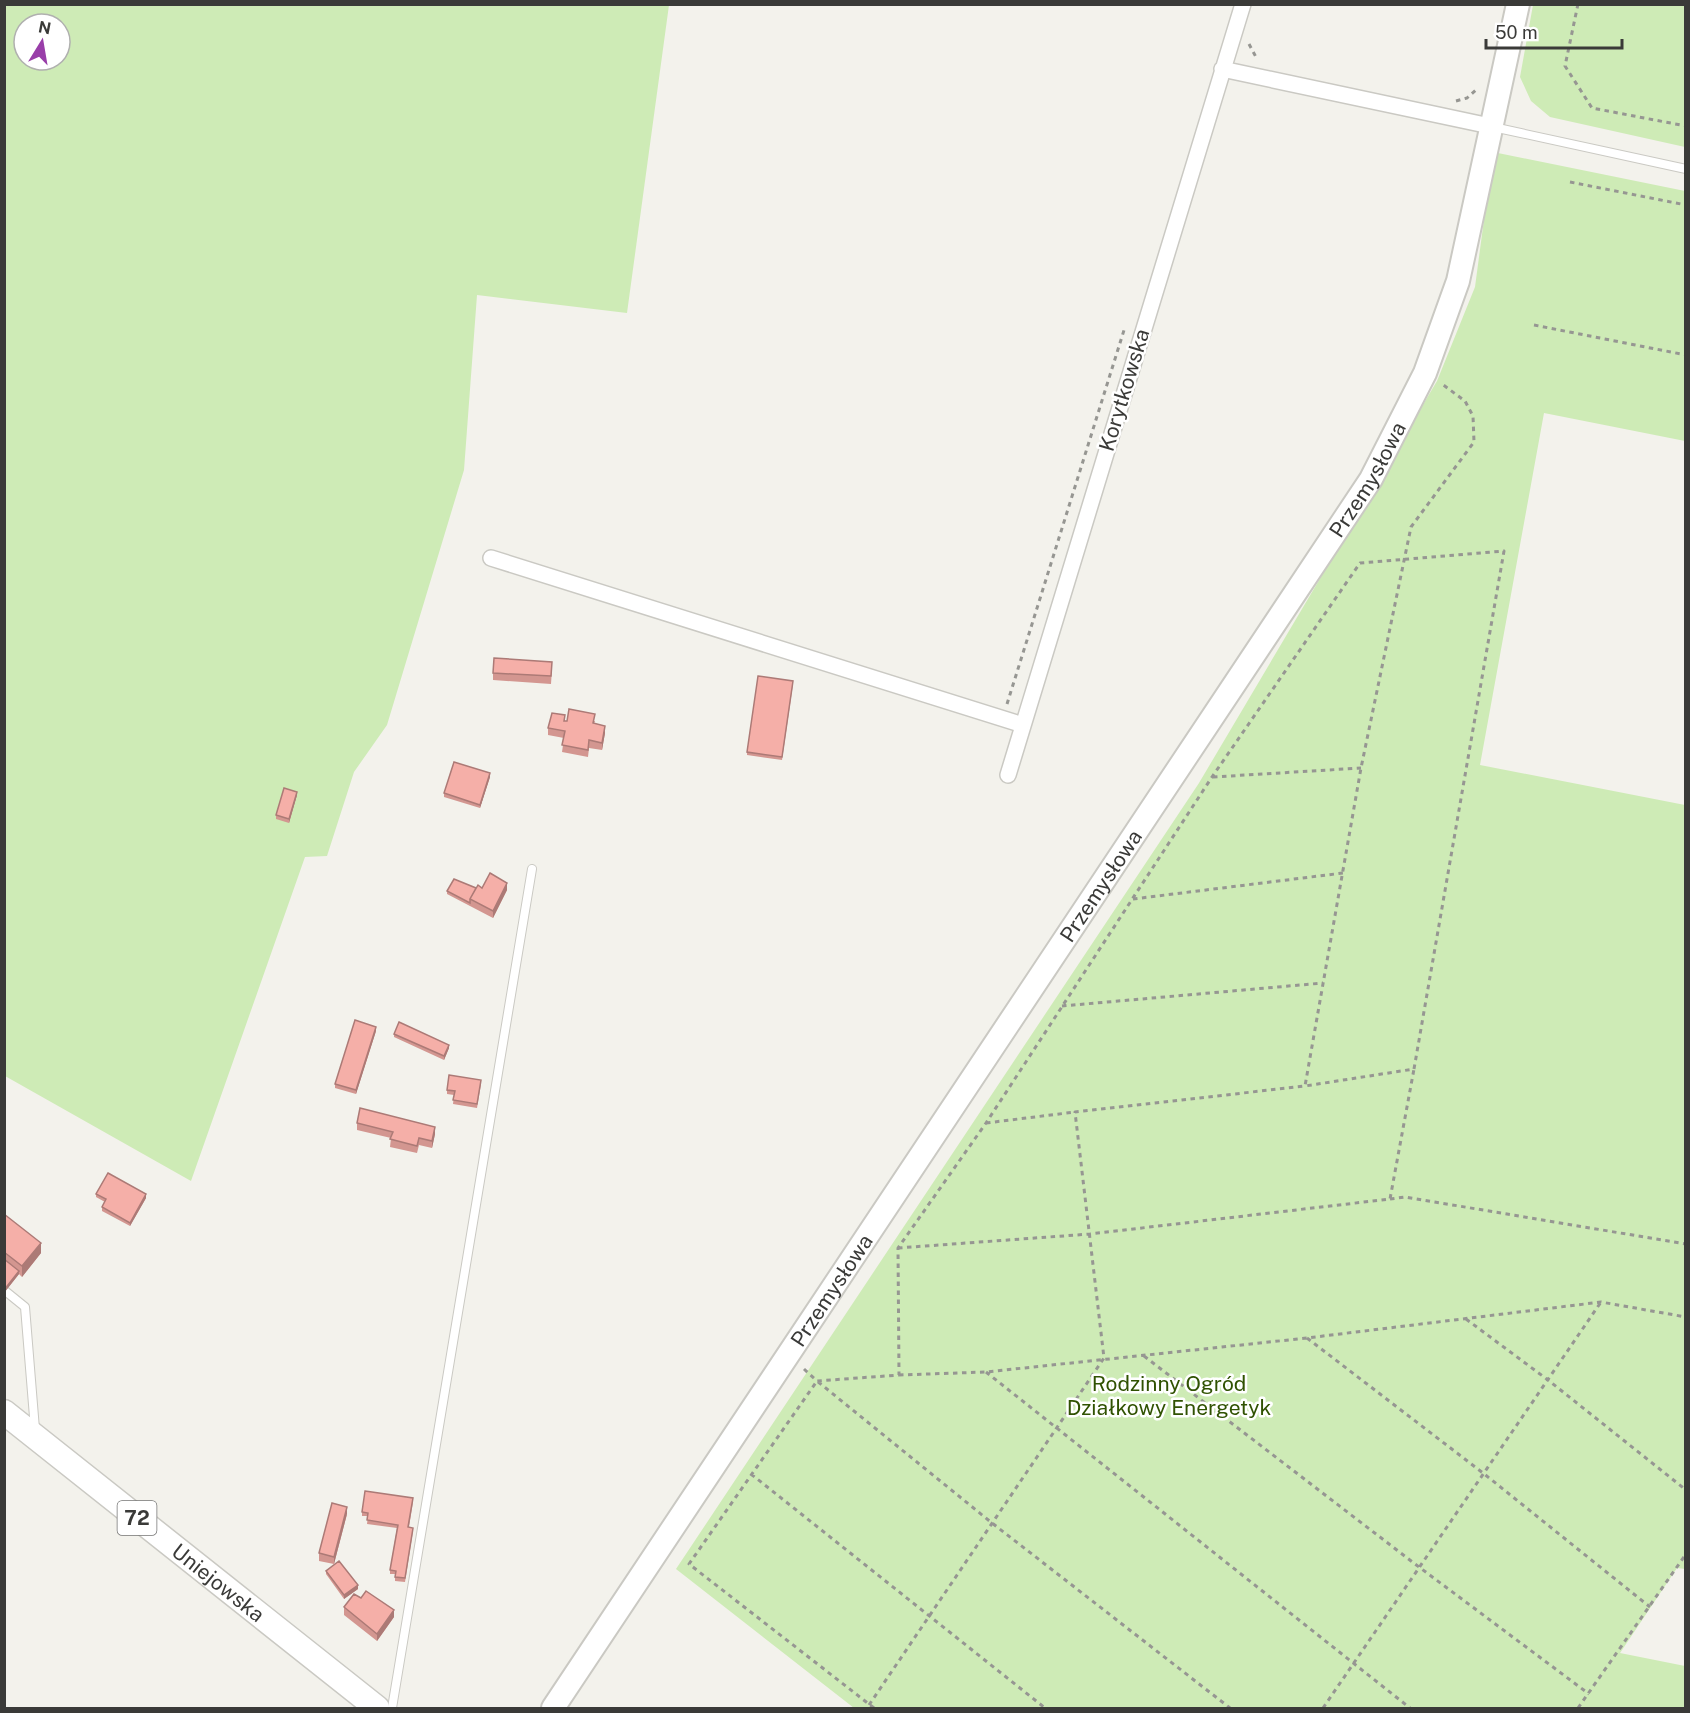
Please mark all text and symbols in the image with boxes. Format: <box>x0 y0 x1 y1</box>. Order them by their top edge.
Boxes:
north arrow <box>12 12 72 72</box>
scale bar <box>1486 12 1622 50</box>
text: N <box>37 17 53 38</box>
text: 50 m <box>1495 22 1538 43</box>
street label: Korytkowska <box>1094 326 1154 454</box>
street label: Przemysłowa <box>1323 418 1410 542</box>
street label: Przemysłowa <box>1054 825 1147 946</box>
street label: Przemysłowa <box>785 1229 877 1351</box>
park label: Rodzinny Ogród Działkowy Energetyk <box>1067 1371 1272 1420</box>
road number: 72 <box>118 1501 156 1535</box>
street label: Uniejowska <box>167 1538 270 1627</box>

